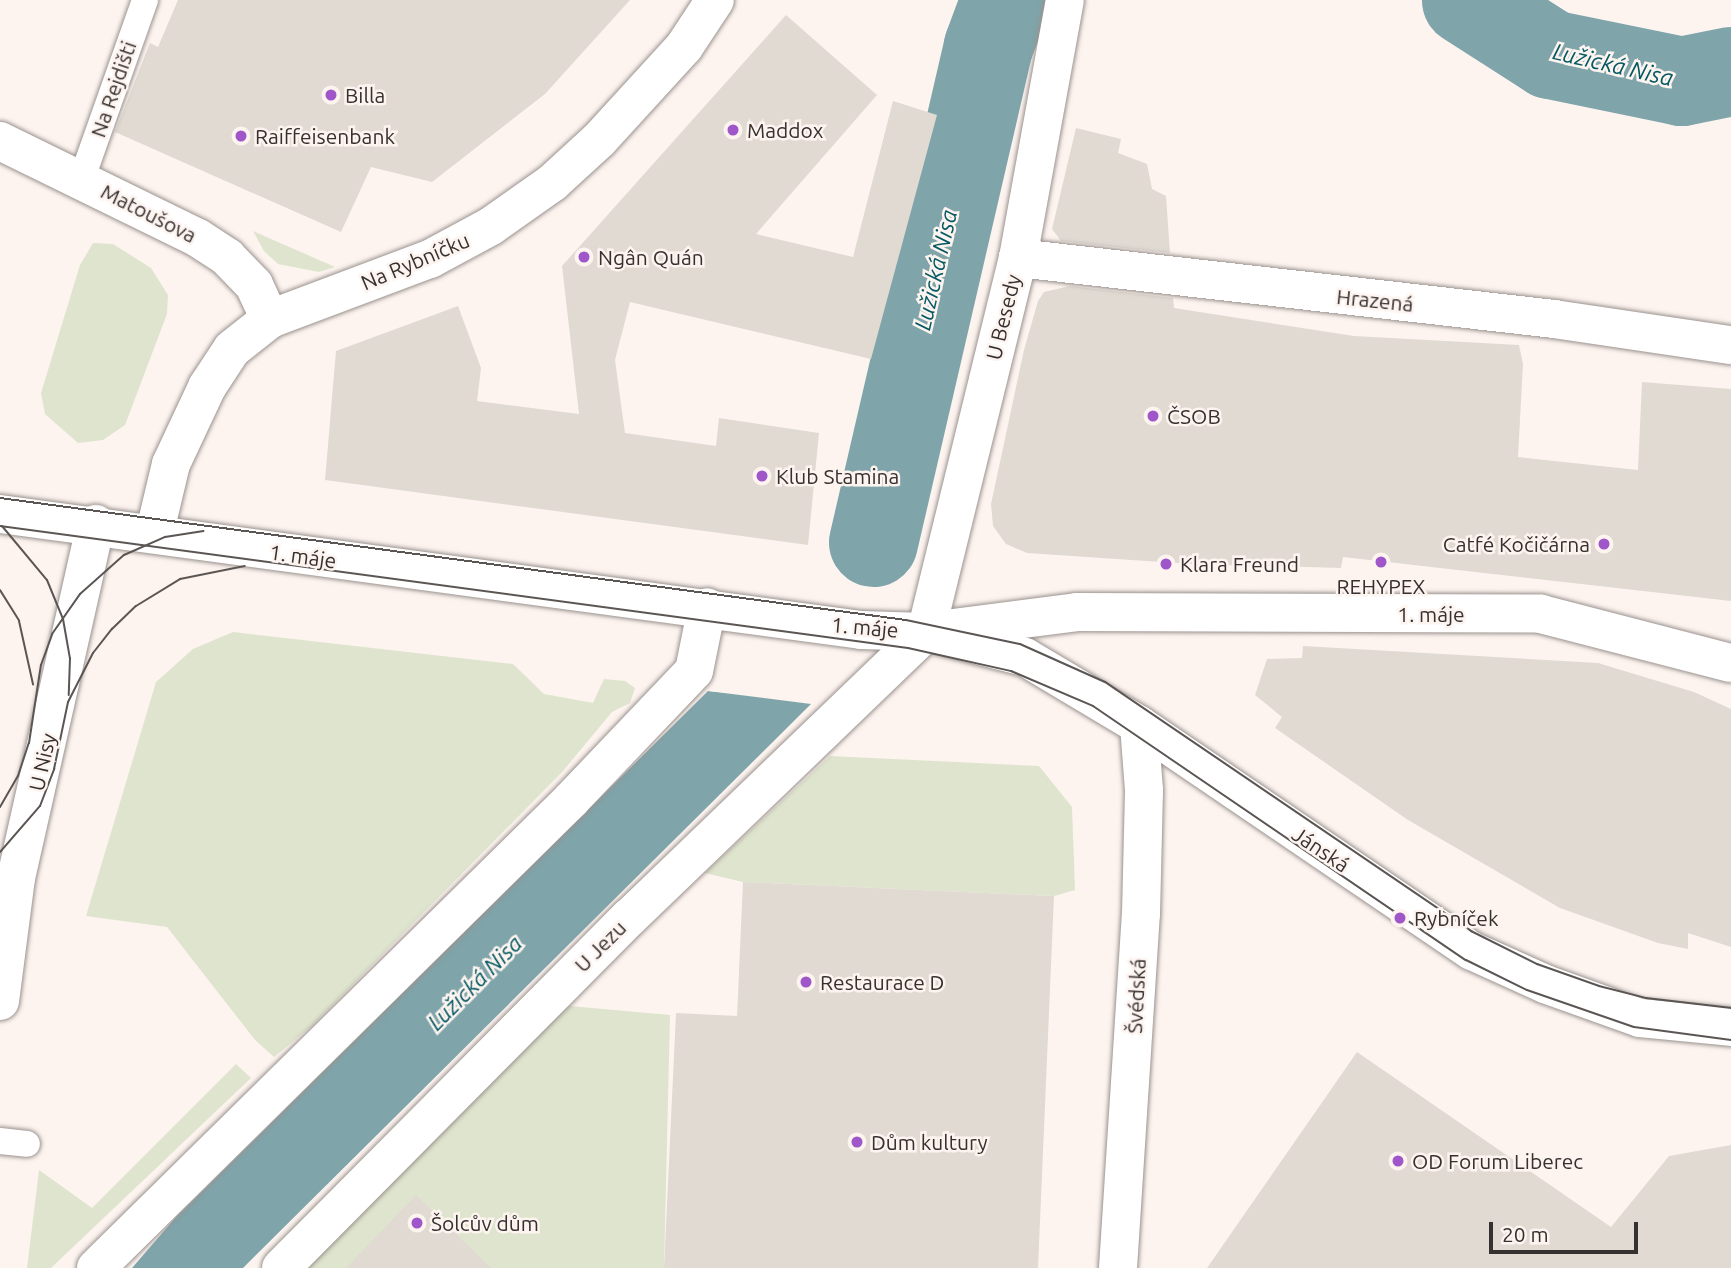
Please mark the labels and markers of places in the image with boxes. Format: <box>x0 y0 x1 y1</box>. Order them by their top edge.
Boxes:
place label: Billa <box>345 82 385 108</box>
marker: Billa <box>323 87 339 103</box>
place label: Maddox <box>747 117 823 143</box>
marker: Maddox <box>725 122 741 138</box>
place label: Raiffeisenbank <box>255 123 395 149</box>
marker: Raiffeisenbank <box>233 128 249 144</box>
place label: Ngân Quán <box>598 244 704 270</box>
marker: Ngân Quán <box>576 249 592 265</box>
place label: ČSOB <box>1167 403 1221 429</box>
marker: ČSOB <box>1145 408 1161 424</box>
place label: Klub Stamina <box>776 463 899 489</box>
marker: Klub Stamina <box>754 468 770 484</box>
place label: Catfé Kočičárna <box>1443 531 1590 557</box>
marker: Catfé Kočičárna <box>1596 536 1612 552</box>
place label: Klara Freund <box>1180 551 1299 577</box>
marker: REHYPEX <box>1373 554 1389 570</box>
marker: Klara Freund <box>1158 556 1174 572</box>
place label: REHYPEX <box>1337 573 1425 599</box>
place label: Rybníček <box>1414 905 1499 931</box>
marker: Rybníček <box>1392 910 1408 926</box>
place label: Restaurace D <box>820 969 944 995</box>
marker: Restaurace D <box>798 974 814 990</box>
place label: Dům kultury <box>871 1129 988 1155</box>
marker: Dům kultury <box>849 1134 865 1150</box>
place label: OD Forum Liberec <box>1412 1148 1583 1174</box>
marker: OD Forum Liberec <box>1390 1153 1406 1169</box>
place label: Šolcův dům <box>431 1210 539 1236</box>
marker: Šolcův dům <box>409 1215 425 1231</box>

